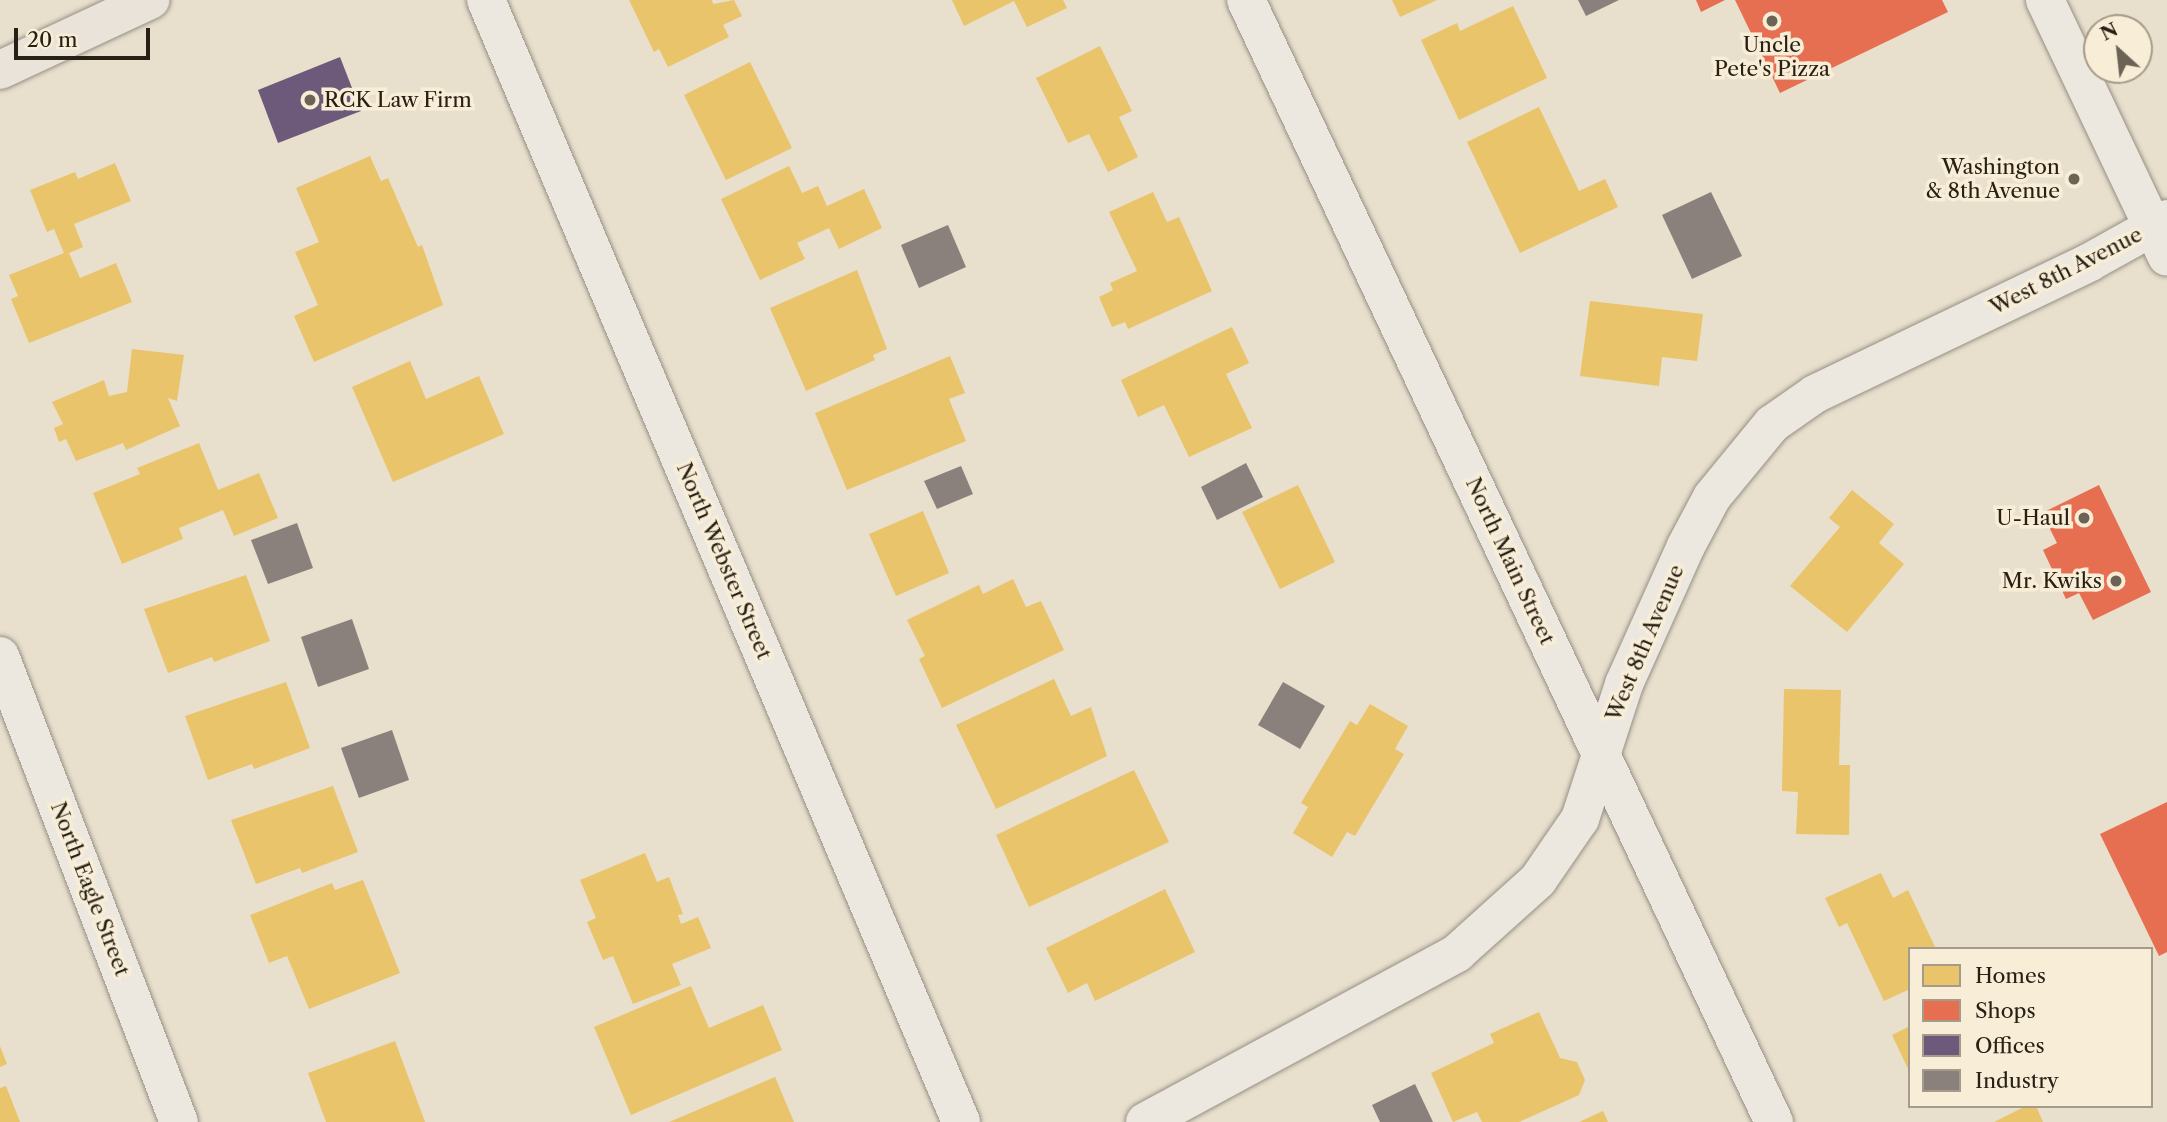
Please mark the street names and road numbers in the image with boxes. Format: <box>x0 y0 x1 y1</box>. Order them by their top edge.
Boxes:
street label: West 8th Avenue <box>1985 222 2147 320</box>
street label: North Webster Street <box>671 458 777 664</box>
street label: North Main Street <box>1460 473 1560 649</box>
street label: West 8th Avenue <box>1601 561 1689 725</box>
street label: North Eagle Street <box>45 798 135 980</box>

